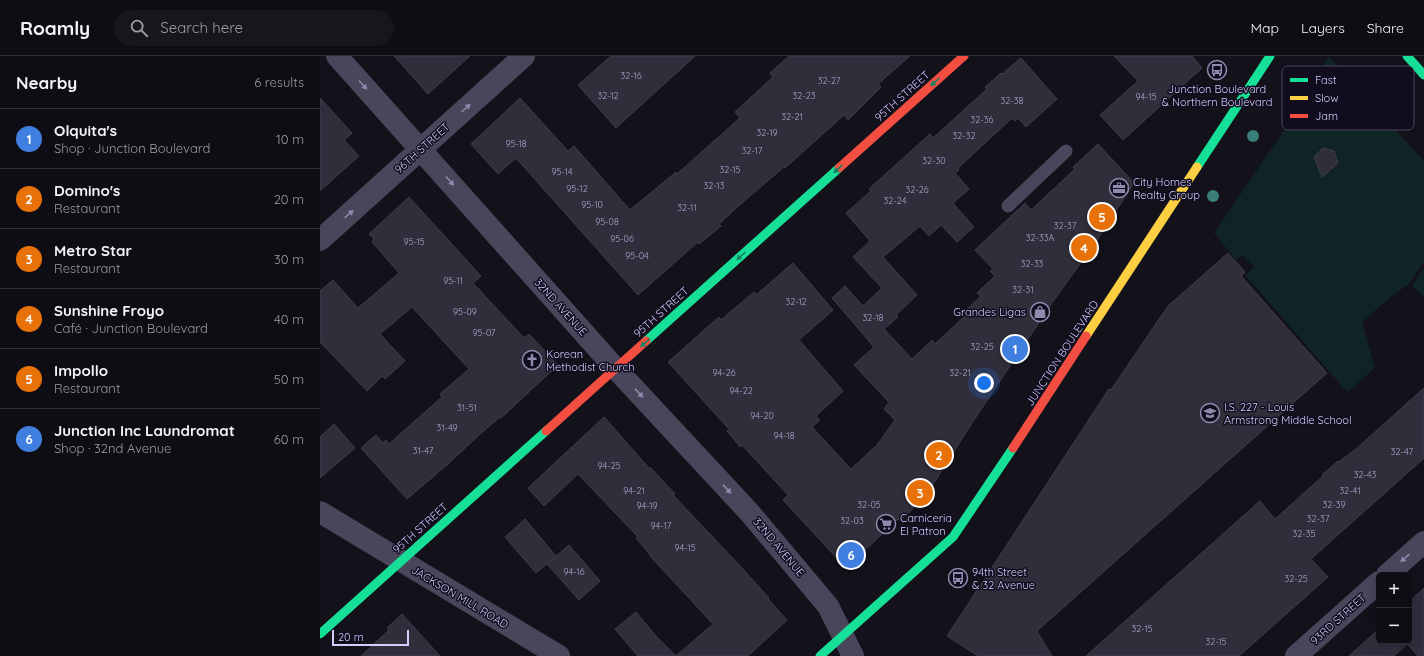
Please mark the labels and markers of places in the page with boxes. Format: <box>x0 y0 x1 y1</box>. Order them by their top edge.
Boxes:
bus stop icon: Junction Boulevard & Northern Boulevard <box>1206 59 1228 81</box>
place label: Junction Boulevard & Northern Boulevard <box>1162 82 1272 109</box>
place label: City Homes Realty Group <box>1133 175 1200 202</box>
office icon: City Homes Realty Group <box>1108 177 1130 199</box>
pin: 5 <box>1089 202 1115 232</box>
pin: 4 <box>1071 233 1097 263</box>
shop icon: Grandes Ligas <box>1029 301 1051 323</box>
place label: Grandes Ligas <box>953 305 1026 319</box>
pin: 1 <box>1002 334 1028 364</box>
place label: Korean Methodist Church <box>546 347 634 374</box>
church icon: Korean Methodist Church <box>521 349 543 371</box>
place label: I.S. 227 - Louis Armstrong Middle School <box>1224 400 1352 427</box>
school or university icon: I.S. 227 - Louis Armstrong Middle School <box>1199 402 1221 424</box>
pin: 2 <box>926 440 952 470</box>
pin: 3 <box>907 478 933 508</box>
place label: Carniceria El Patron <box>900 511 952 538</box>
supermarket icon: Carniceria El Patron <box>875 513 897 535</box>
pin: 6 <box>838 540 864 570</box>
place label: 94th Street & 32 Avenue <box>972 565 1035 592</box>
bus stop icon: 94th Street & 32 Avenue <box>947 567 969 589</box>

